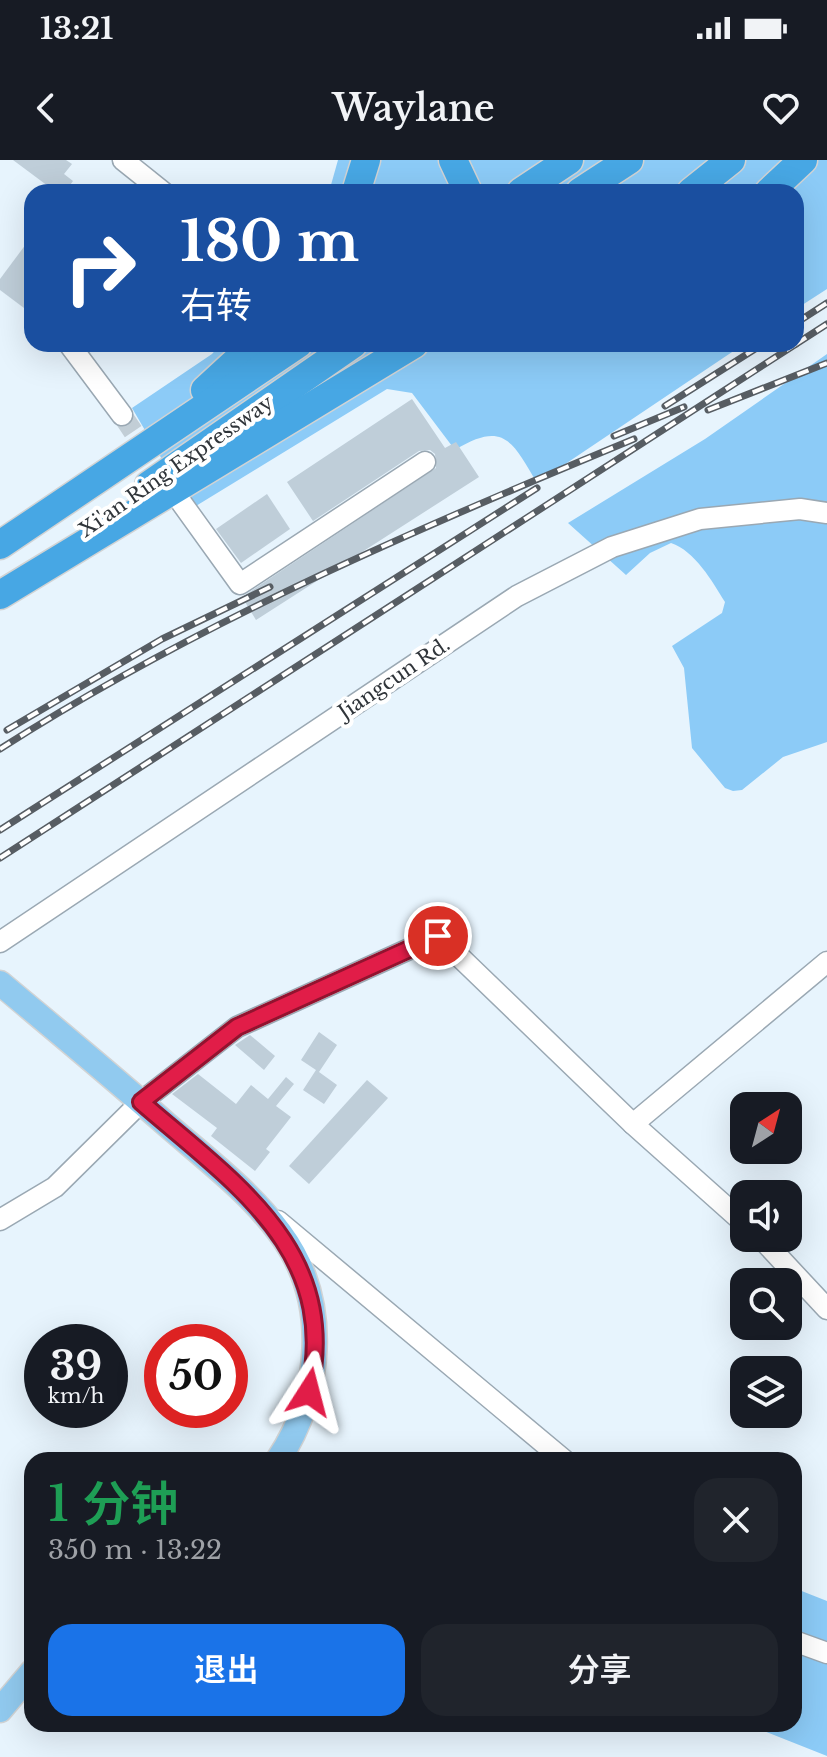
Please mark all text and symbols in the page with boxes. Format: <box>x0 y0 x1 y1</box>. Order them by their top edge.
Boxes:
text: 13:21 <box>40 10 113 47</box>
icon: back <box>24 86 68 130</box>
text: Waylane <box>332 86 495 131</box>
icon: heart <box>759 86 803 130</box>
text: 180 m <box>180 207 359 276</box>
icon: right <box>48 216 152 320</box>
text: 右转 <box>180 283 252 328</box>
street label: Xi'an Ring Expressway <box>74 390 278 542</box>
street label: Jiangcun Rd. <box>331 632 454 726</box>
pin <box>404 902 472 970</box>
icon: arrive <box>416 914 460 958</box>
north arrow <box>730 1092 802 1164</box>
map controls <box>730 1092 802 1428</box>
button: sound <box>730 1180 802 1252</box>
button: search <box>730 1268 802 1340</box>
speed limit sign: 50 <box>144 1324 248 1428</box>
text: 39 <box>50 1341 102 1391</box>
position arrow <box>267 1350 351 1434</box>
button: layers <box>730 1356 802 1428</box>
text: km/h <box>48 1384 104 1408</box>
text: 1 分钟 <box>48 1474 178 1534</box>
button: close <box>694 1478 778 1562</box>
text: 350 m · 13:22 <box>48 1534 222 1566</box>
button: 退出 <box>48 1624 405 1716</box>
button: 分享 <box>421 1624 778 1716</box>

